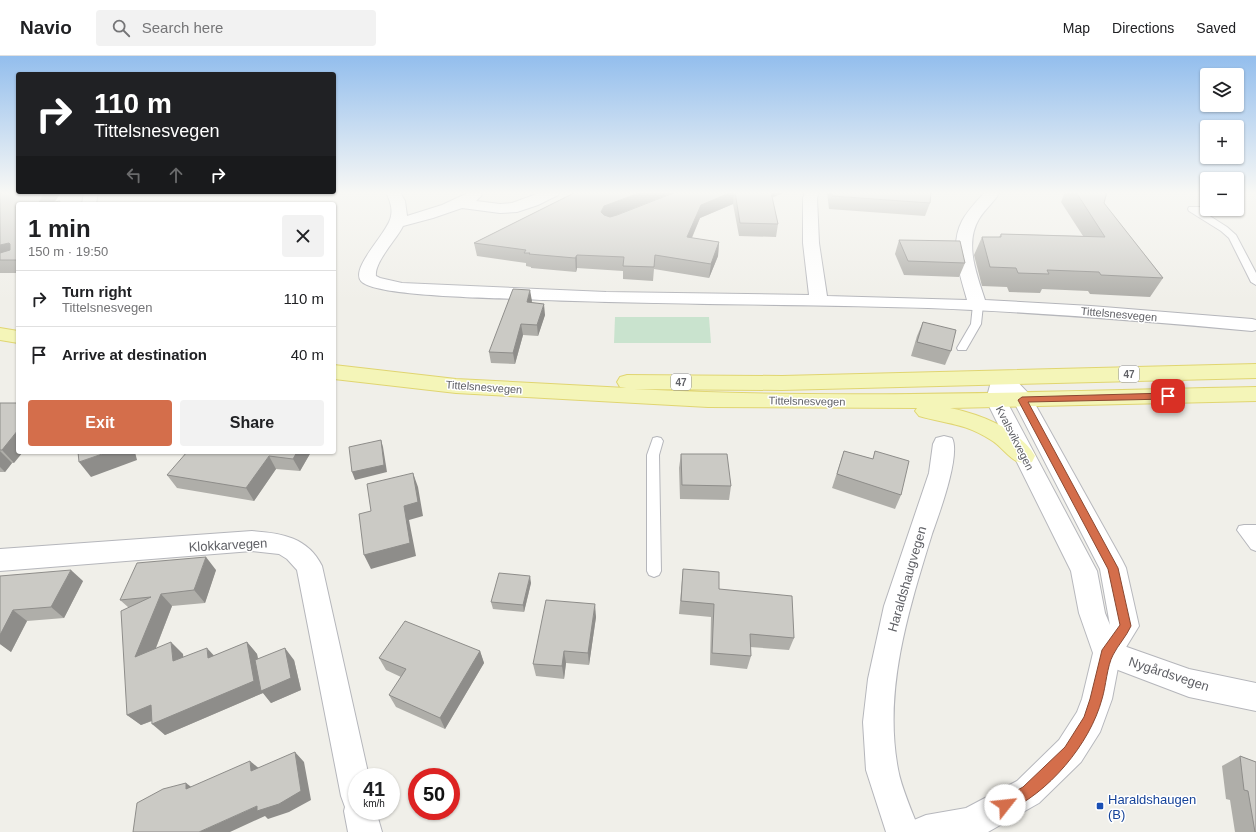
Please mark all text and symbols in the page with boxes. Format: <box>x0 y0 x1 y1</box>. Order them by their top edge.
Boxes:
search box <box>96 10 376 46</box>
text: Navio <box>20 17 72 38</box>
icon: search <box>110 17 132 39</box>
text: Search here <box>142 19 223 36</box>
text: Map <box>1063 20 1090 36</box>
text: Directions <box>1112 20 1174 36</box>
text: Saved <box>1196 20 1236 36</box>
map controls <box>1200 68 1244 216</box>
button: layers <box>1200 68 1244 112</box>
icon: right <box>28 88 80 140</box>
text: 110 m <box>94 88 172 119</box>
button: + <box>1200 120 1244 164</box>
text: Tittelsnesvegen <box>94 121 219 141</box>
icon: left <box>123 164 145 186</box>
icon: ahead <box>165 164 187 186</box>
icon: right <box>207 164 229 186</box>
button: − <box>1200 172 1244 216</box>
text: 1 min <box>28 215 91 242</box>
button: close <box>282 215 324 257</box>
text: 150 m · 19:50 <box>28 244 108 259</box>
text: Turn right <box>62 283 132 300</box>
icon: right <box>28 288 50 310</box>
text: 110 m <box>283 290 324 307</box>
text: Tittelsnesvegen <box>62 300 153 315</box>
street label: Tittelsnesvegen <box>1080 305 1158 323</box>
icon: arrive <box>28 344 50 366</box>
text: Arrive at destination <box>62 346 207 363</box>
text: 40 m <box>291 346 324 363</box>
road number: 47 <box>1119 366 1139 382</box>
road number: 47 <box>671 374 691 390</box>
street label: Tittelsnesvegen <box>445 378 523 396</box>
pin <box>1151 379 1185 413</box>
icon: arrive <box>1157 385 1179 407</box>
street label: Tittelsnesvegen <box>769 394 845 408</box>
button: Exit <box>28 400 172 446</box>
button: Share <box>180 400 324 446</box>
street label: Kvalsvikvegen <box>994 404 1036 472</box>
street label: Haraldshaugvegen <box>885 524 929 634</box>
street label: Klokkarvegen <box>188 535 268 555</box>
street label: Nygårdsvegen <box>1127 654 1211 694</box>
speed limit sign: 50 <box>408 768 460 820</box>
text: 41 <box>363 778 385 800</box>
position arrow <box>984 784 1026 826</box>
place label: Haraldshaugen (B) <box>1108 792 1196 822</box>
text: km/h <box>363 798 385 809</box>
marker: Haraldshaugen (B) <box>1095 801 1105 811</box>

